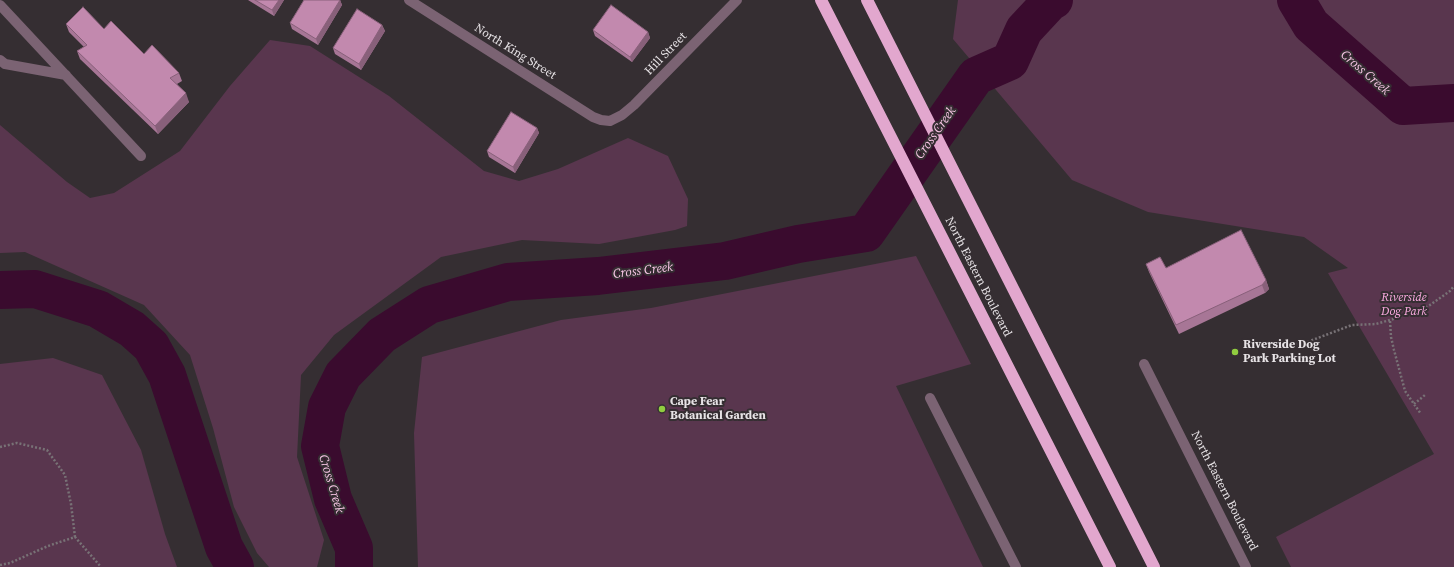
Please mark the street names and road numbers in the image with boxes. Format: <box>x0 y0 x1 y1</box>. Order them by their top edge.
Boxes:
street label: North King Street <box>472 21 558 83</box>
street label: Hill Street <box>642 30 690 78</box>
street label: North Eastern Boulevard <box>942 215 1014 339</box>
street label: North Eastern Boulevard <box>1188 429 1260 553</box>

